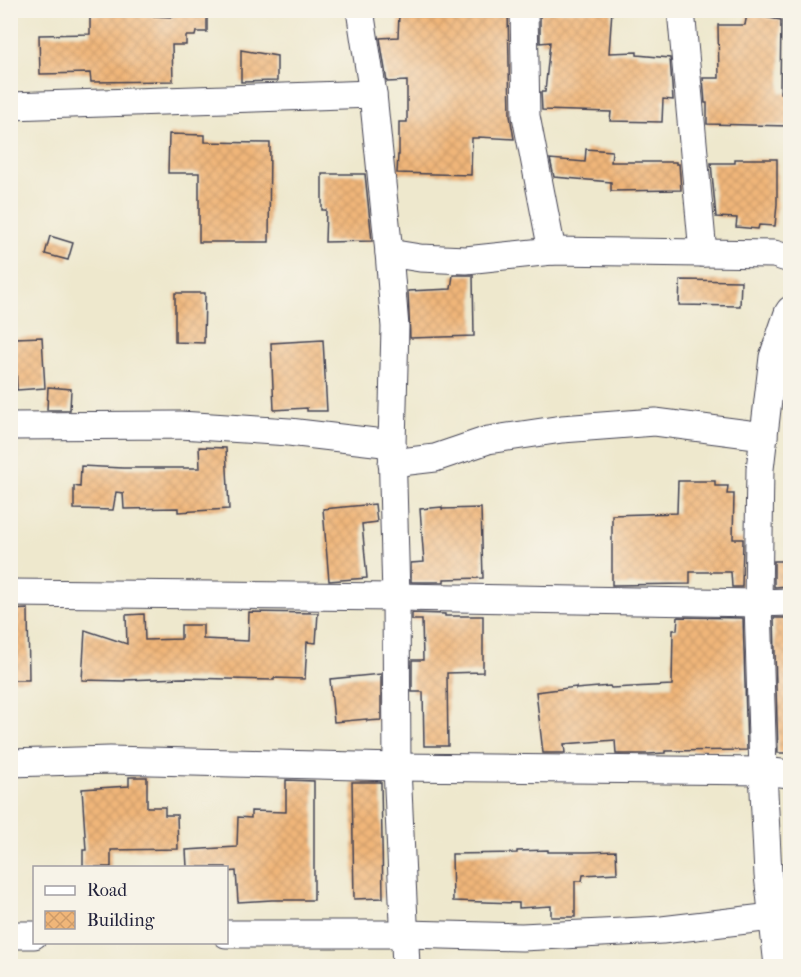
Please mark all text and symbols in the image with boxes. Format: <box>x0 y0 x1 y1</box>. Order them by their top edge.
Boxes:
legend <box>33 866 228 944</box>
text: Road <box>87 880 127 901</box>
text: Building <box>87 910 155 931</box>

